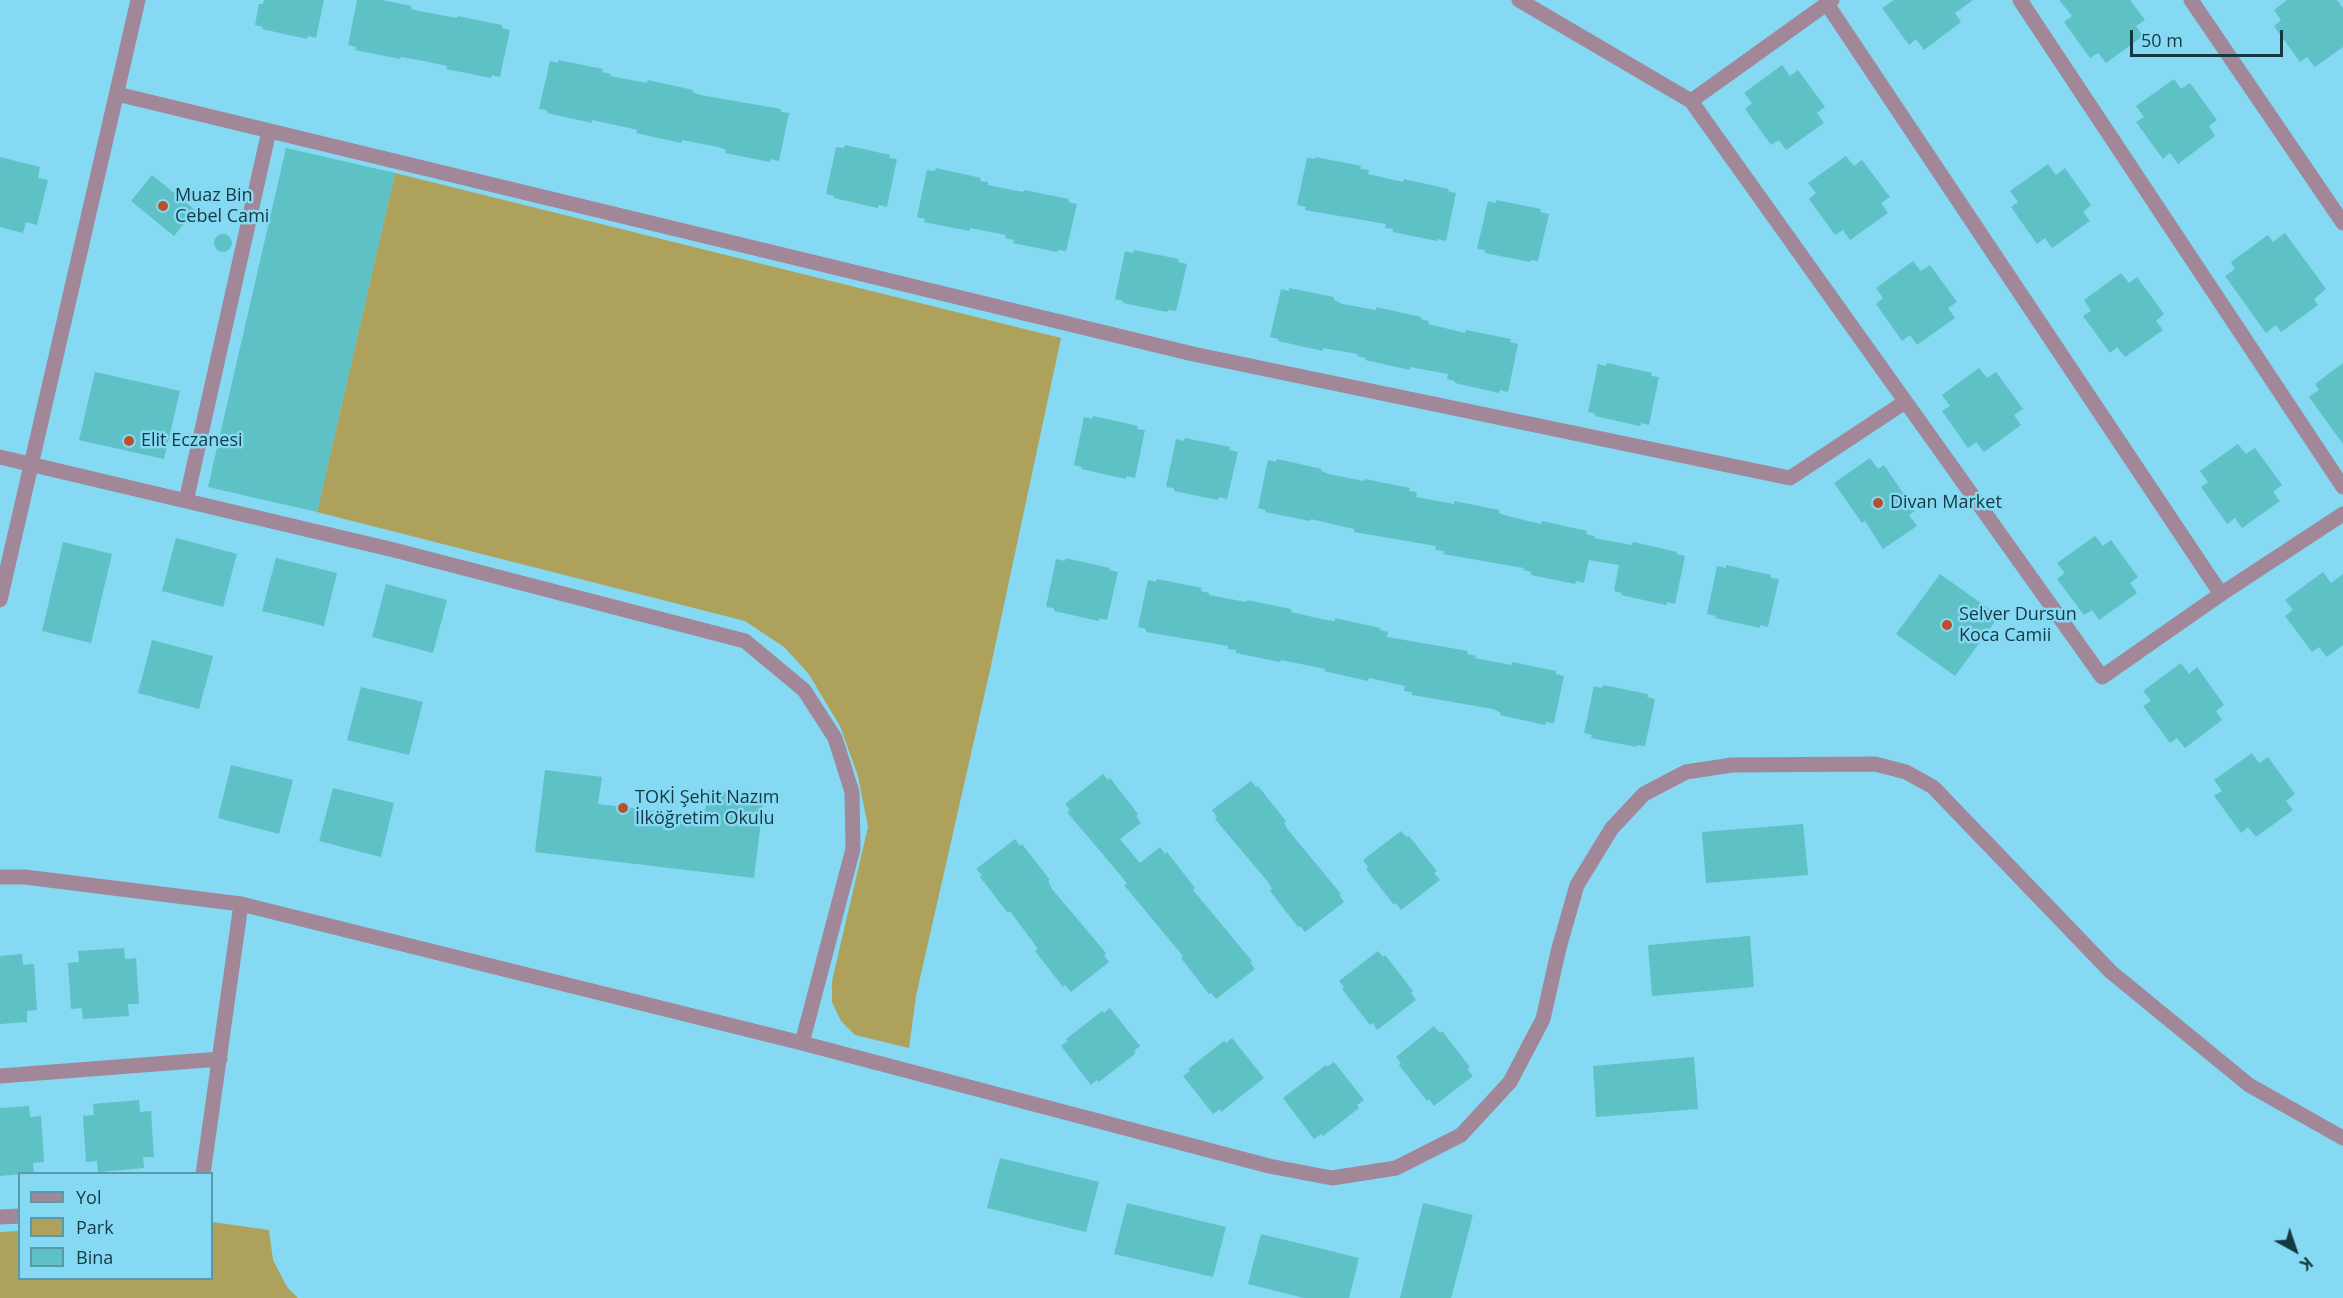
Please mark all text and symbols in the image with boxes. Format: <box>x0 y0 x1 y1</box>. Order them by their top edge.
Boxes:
scale bar <box>2133 18 2286 56</box>
text: 50 m <box>2141 28 2183 52</box>
place label: Muaz Bin Cebel Cami <box>175 185 269 228</box>
marker: Muaz Bin Cebel Cami <box>156 199 170 213</box>
place label: Elit Eczanesi <box>141 430 243 452</box>
marker: Elit Eczanesi <box>122 434 136 448</box>
place label: Divan Market <box>1890 492 2002 514</box>
marker: Divan Market <box>1871 496 1885 510</box>
place label: Selver Dursun Koca Camii <box>1959 604 2077 646</box>
marker: Selver Dursun Koca Camii <box>1940 618 1954 632</box>
place label: TOKİ Şehit Nazım İlköğretim Okulu <box>635 787 779 830</box>
marker: TOKİ Şehit Nazım İlköğretim Okulu <box>616 801 630 815</box>
legend <box>18 1172 213 1280</box>
text: Yol <box>76 1185 101 1209</box>
text: Park <box>76 1215 114 1239</box>
north arrow <box>2265 1220 2325 1280</box>
text: Bina <box>76 1245 113 1269</box>
text: K <box>2295 1252 2318 1276</box>

